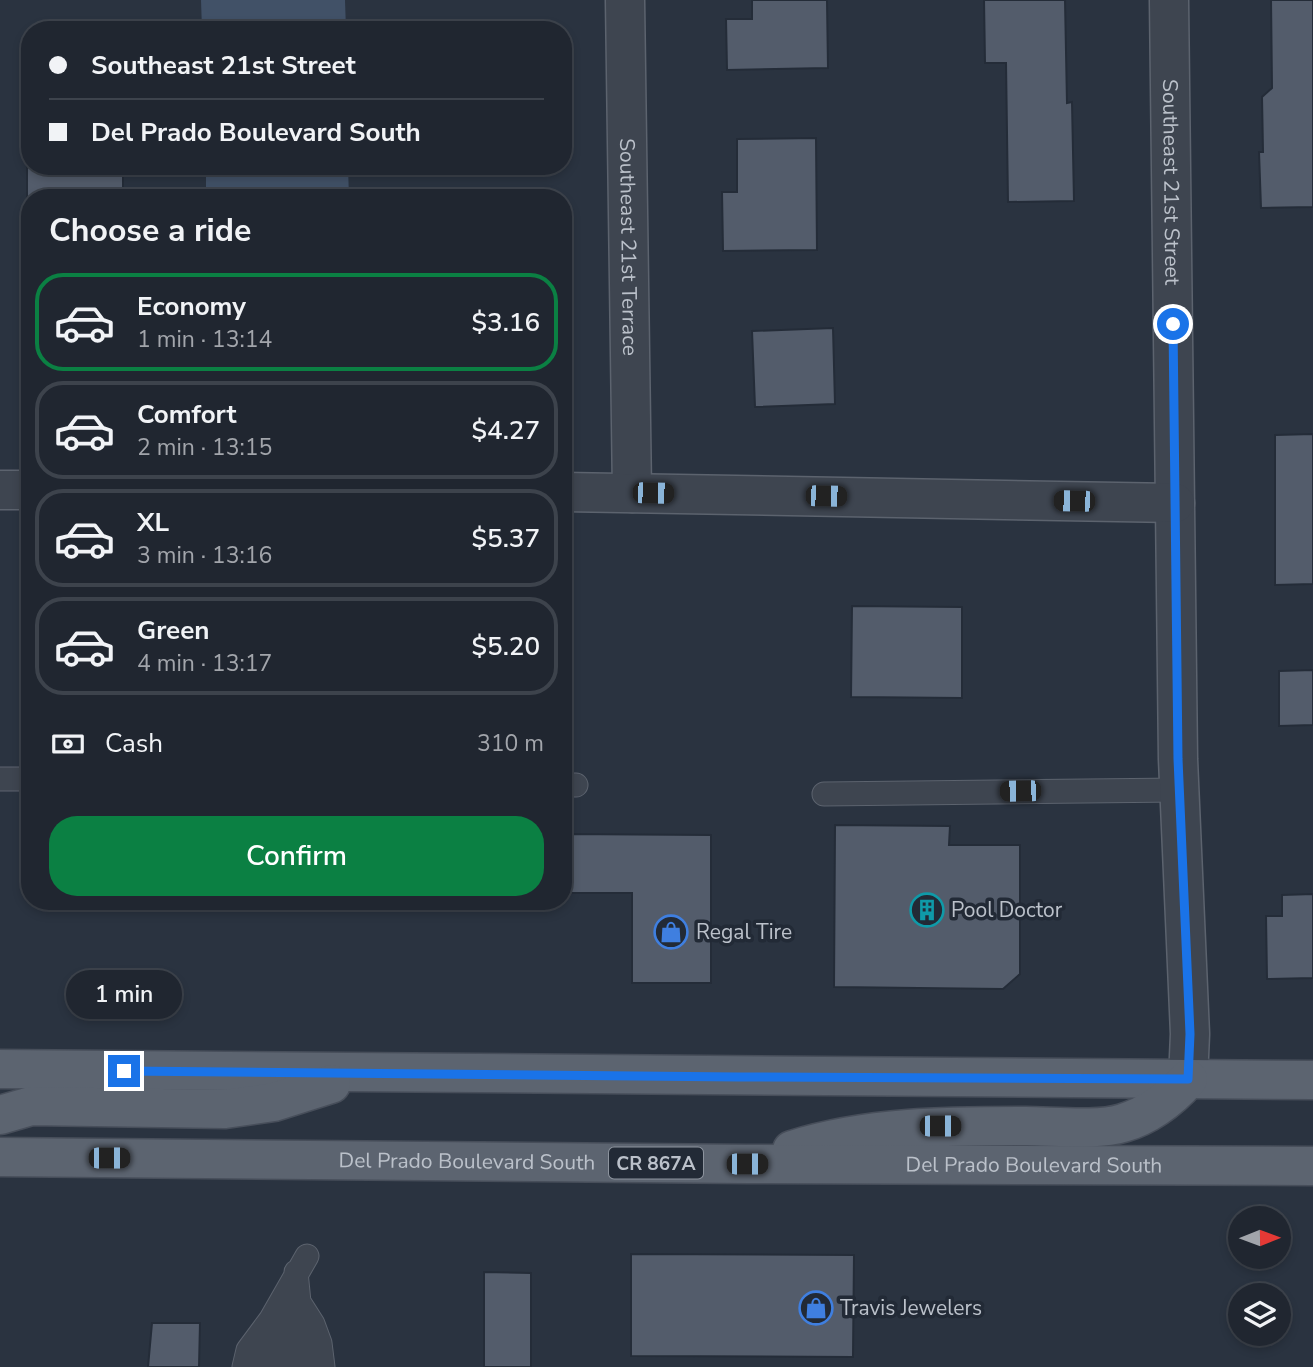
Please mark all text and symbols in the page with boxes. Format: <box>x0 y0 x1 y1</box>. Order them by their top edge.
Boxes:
text: Southeast 21st Street <box>91 48 356 83</box>
street label: Southeast 21st Street <box>1156 79 1186 286</box>
text: Del Prado Boulevard South <box>91 115 421 150</box>
street label: Southeast 21st Terrace <box>613 138 644 356</box>
text: Choose a ride <box>49 209 251 252</box>
text: Economy <box>137 289 246 324</box>
icon: car <box>53 291 116 354</box>
text: $3.16 <box>471 305 540 340</box>
route start <box>1157 308 1189 340</box>
text: 1 min · 13:14 <box>137 324 272 355</box>
text: Comfort <box>137 397 237 432</box>
icon: car <box>53 399 116 462</box>
text: $4.27 <box>471 413 540 448</box>
text: 2 min · 13:15 <box>137 432 272 463</box>
car <box>632 482 675 504</box>
car <box>805 485 848 507</box>
car <box>1053 490 1096 512</box>
text: XL <box>137 505 169 540</box>
icon: car <box>53 507 116 570</box>
text: $5.37 <box>471 521 540 556</box>
text: 3 min · 13:16 <box>137 540 272 571</box>
text: Green <box>137 613 210 648</box>
icon: car <box>53 615 116 678</box>
text: $5.20 <box>471 629 540 664</box>
text: 4 min · 13:17 <box>137 648 272 679</box>
icon: cash <box>49 725 87 763</box>
text: Cash <box>105 726 163 761</box>
text: 310 m <box>477 728 544 759</box>
car <box>999 780 1042 802</box>
button: Confirm <box>49 816 544 896</box>
building icon: Pool Doctor <box>908 891 946 929</box>
place label: Pool Doctor <box>951 896 1063 924</box>
shop icon: Regal Tire <box>652 913 690 951</box>
place label: Regal Tire <box>696 918 792 946</box>
callout: 1 min <box>66 970 182 1018</box>
text: 1 min <box>95 979 153 1010</box>
route end <box>108 1055 140 1087</box>
car <box>920 1116 962 1137</box>
street label: Del Prado Boulevard South <box>338 1146 595 1177</box>
car <box>89 1148 131 1169</box>
road number: CR 867A <box>609 1148 703 1178</box>
street label: Del Prado Boulevard South <box>906 1151 1162 1179</box>
car <box>727 1154 769 1175</box>
north arrow <box>1228 1206 1292 1269</box>
map controls <box>1228 1206 1291 1346</box>
button: layers <box>1228 1283 1291 1346</box>
shop icon: Travis Jewelers <box>797 1289 835 1327</box>
place label: Travis Jewelers <box>840 1294 982 1322</box>

